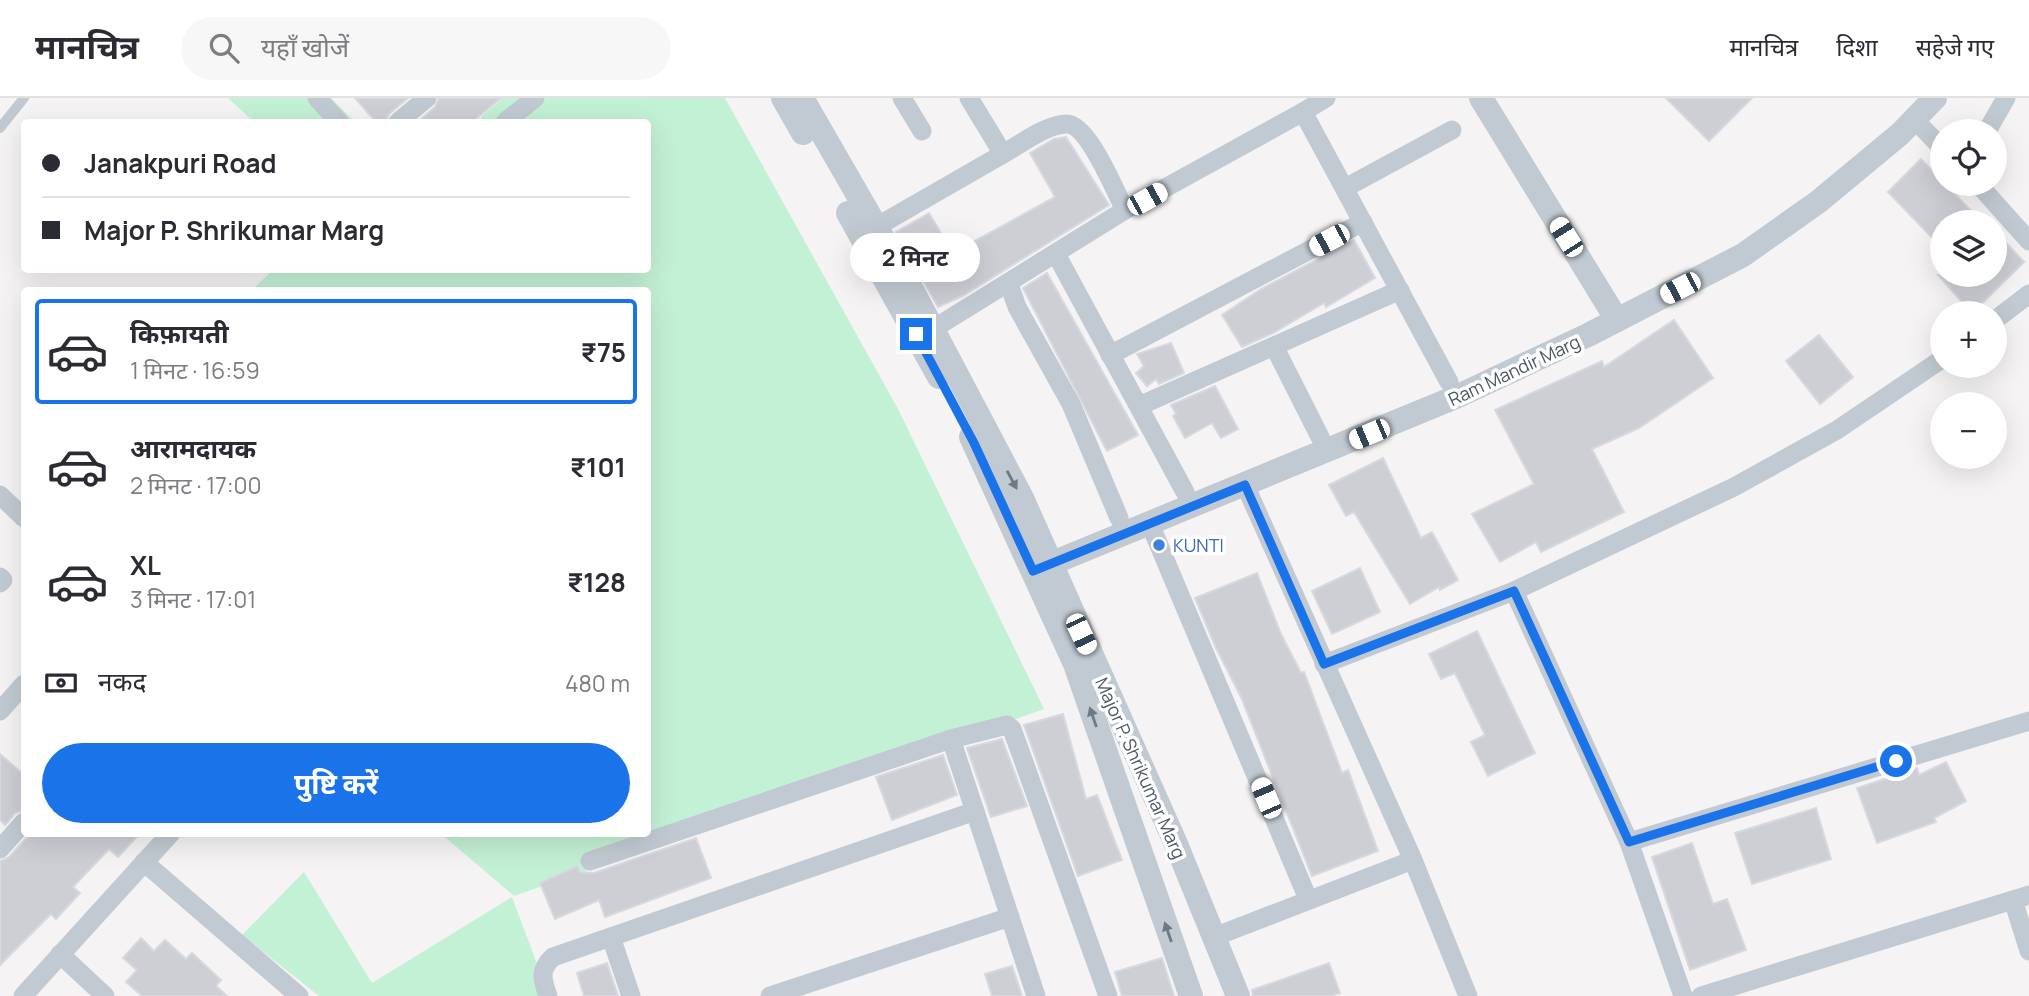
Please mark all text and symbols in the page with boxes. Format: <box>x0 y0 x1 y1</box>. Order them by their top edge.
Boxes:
search box <box>181 17 671 80</box>
text: मानचित्र <box>35 24 139 69</box>
icon: search <box>205 29 243 67</box>
text: यहाँ खोजें <box>261 29 349 65</box>
text: मानचित्र <box>1730 30 1798 63</box>
text: दिशा <box>1836 30 1878 63</box>
text: सहेजे गए <box>1916 30 1994 63</box>
map controls <box>1930 119 2007 469</box>
button: locate <box>1930 119 2007 196</box>
text: Janakpuri Road <box>84 145 277 181</box>
car <box>1124 180 1171 218</box>
button: layers <box>1930 210 2007 287</box>
text: Major P. Shrikumar Marg <box>84 212 384 248</box>
car <box>1546 214 1587 260</box>
car <box>1306 221 1353 259</box>
callout: 2 मिनट <box>851 232 981 282</box>
text: 2 मिनट <box>882 241 948 273</box>
car <box>1657 269 1704 307</box>
button: + <box>1930 301 2007 378</box>
text: किफ़ायती <box>130 315 229 351</box>
route end <box>900 318 932 350</box>
icon: car <box>46 320 109 383</box>
street label: Ram Mandir Marg <box>1444 329 1584 411</box>
text: ₹75 <box>581 334 626 370</box>
text: 1 मिनट · 16:59 <box>130 354 260 386</box>
button: − <box>1930 392 2007 469</box>
car <box>1346 416 1393 452</box>
text: आरामदायक <box>130 430 256 466</box>
icon: car <box>46 435 109 498</box>
text: ₹101 <box>570 449 626 485</box>
text: 2 मिनट · 17:00 <box>130 469 262 501</box>
one-way arrow <box>1006 470 1018 490</box>
place label: KUNTI <box>1173 533 1224 557</box>
marker: KUNTI <box>1151 537 1167 553</box>
text: XL <box>130 547 161 583</box>
icon: car <box>46 550 109 613</box>
text: ₹128 <box>567 564 626 600</box>
text: 3 मिनट · 17:01 <box>130 583 256 615</box>
car <box>1063 611 1100 657</box>
text: नकद <box>98 663 146 699</box>
icon: cash <box>42 664 80 702</box>
text: 480 m <box>565 667 630 699</box>
street label: Major P. Shrikumar Marg <box>1090 674 1192 862</box>
one-way arrow <box>1087 706 1098 727</box>
button: पुष्टि करें <box>42 743 630 823</box>
route start <box>1880 745 1912 777</box>
car <box>1249 775 1284 821</box>
one-way arrow <box>1162 921 1173 942</box>

